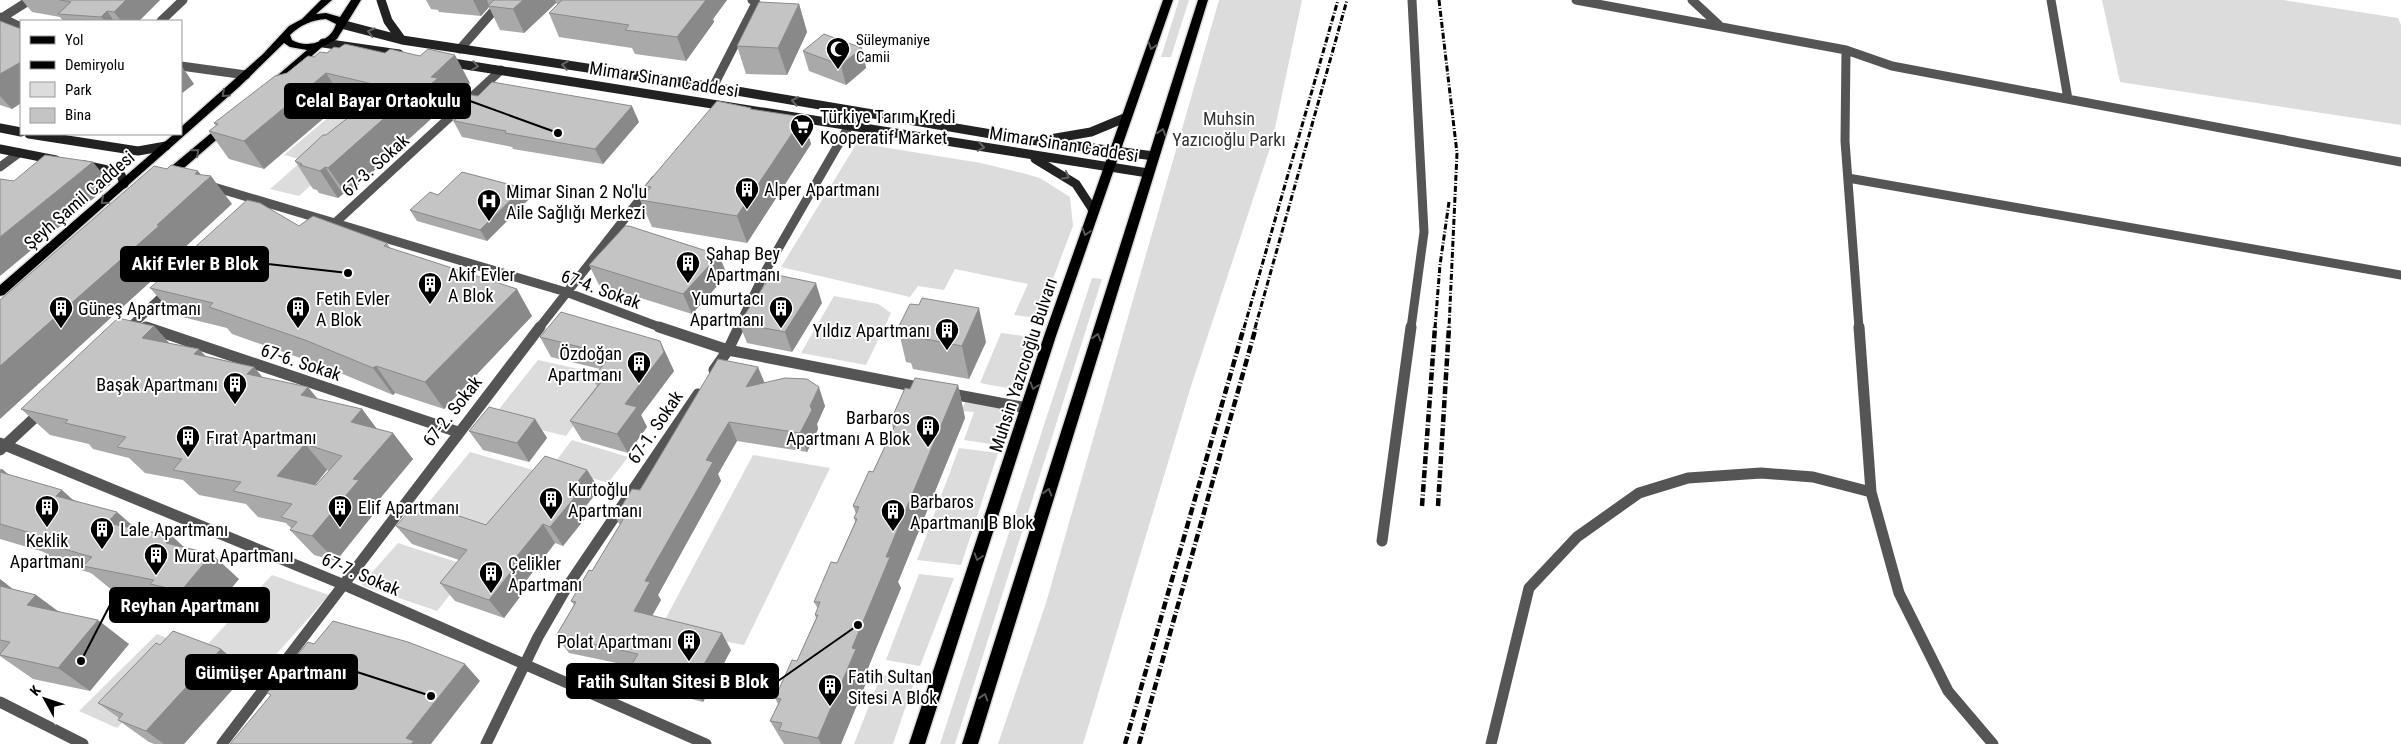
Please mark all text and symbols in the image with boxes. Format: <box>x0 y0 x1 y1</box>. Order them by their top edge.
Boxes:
legend <box>20 20 182 135</box>
one-way arrow <box>366 27 375 38</box>
text: Yol <box>65 31 83 49</box>
place label: Süleymaniye Camii <box>856 31 930 66</box>
mosque icon: Süleymaniye Camii <box>825 36 851 70</box>
one-way arrow <box>1148 41 1158 50</box>
text: Demiryolu <box>65 56 124 74</box>
street label: Mimar Sinan Caddesi <box>588 57 740 101</box>
one-way arrow <box>561 60 570 70</box>
one-way arrow <box>471 61 479 71</box>
text: Park <box>65 81 92 99</box>
callout: Celal Bayar Ortaokulu <box>285 84 470 118</box>
one-way arrow <box>222 88 231 97</box>
text: Celal Bayar Ortaokulu <box>295 89 461 112</box>
one-way arrow <box>791 96 800 106</box>
text: Bina <box>65 106 91 124</box>
place label: Türkiye Tarım Kredi Kooperatif Market <box>820 106 956 148</box>
park label: Muhsin Yazıcıoğlu Parkı <box>1172 108 1286 150</box>
supermarket icon: Türkiye Tarım Kredi Kooperatif Market <box>789 113 815 147</box>
street label: Mimar Sinan Caddesi <box>988 122 1140 166</box>
street label: 67-3. Sokak <box>337 129 413 201</box>
one-way arrow <box>1156 129 1166 137</box>
one-way arrow <box>977 142 985 152</box>
street label: Şeyh Şamil Caddesi <box>20 146 138 254</box>
one-way arrow <box>190 149 199 158</box>
one-way arrow <box>1061 170 1070 180</box>
building icon: Alper Apartmanı <box>734 176 760 210</box>
place label: Alper Apartmanı <box>764 179 880 200</box>
place label: Mimar Sinan 2 No'lu Aile Sağlığı Merkezi <box>506 181 647 223</box>
hospital icon: Mimar Sinan 2 No'lu Aile Sağlığı Merkezi <box>476 188 502 222</box>
one-way arrow <box>101 195 110 204</box>
one-way arrow <box>1082 227 1092 236</box>
place label: Şahap Bey Apartmanı <box>706 243 780 285</box>
callout: Akif Evler B Blok <box>121 247 268 281</box>
building icon: Şahap Bey Apartmanı <box>675 250 701 284</box>
text: Akif Evler B Blok <box>132 252 259 275</box>
place label: Akif Evler A Blok <box>448 264 515 306</box>
street label: 67-4. Sokak <box>558 265 644 313</box>
building icon: Akif Evler A Blok <box>417 271 443 305</box>
street label: Muhsin Yazıcıoğlu Bulvarı <box>985 275 1061 455</box>
place label: Fetih Evler A Blok <box>316 288 390 330</box>
place label: Yumurtacı Apartmanı <box>690 288 764 330</box>
building icon: Güneş Apartmanı <box>48 295 74 329</box>
building icon: Fetih Evler A Blok <box>285 295 311 329</box>
building icon: Yumurtacı Apartmanı <box>768 295 794 329</box>
place label: Güneş Apartmanı <box>78 298 201 319</box>
building icon: Yıldız Apartmanı <box>934 317 960 351</box>
place label: Yıldız Apartmanı <box>813 320 930 341</box>
one-way arrow <box>1091 333 1101 342</box>
street label: 67-6. Sokak <box>258 339 344 385</box>
place label: Özdoğan Apartmanı <box>548 343 622 385</box>
building icon: Özdoğan Apartmanı <box>626 350 652 384</box>
building icon: Başak Apartmanı <box>222 371 248 405</box>
street label: 67-2. Sokak <box>418 372 486 450</box>
place label: Başak Apartmanı <box>96 374 218 395</box>
one-way arrow <box>1030 381 1040 390</box>
street label: 67-1. Sokak <box>623 387 687 467</box>
place label: Barbaros Apartmanı A Blok <box>786 407 910 449</box>
building icon: Barbaros Apartmanı A Blok <box>915 414 941 448</box>
building icon: Fırat Apartmanı <box>175 424 201 458</box>
place label: Fırat Apartmanı <box>206 427 316 448</box>
place label: Kurtoğlu Apartmanı <box>568 479 642 521</box>
building icon: Kurtoğlu Apartmanı <box>538 486 564 520</box>
one-way arrow <box>1043 489 1053 497</box>
place label: Barbaros Apartmanı B Blok <box>910 491 1033 533</box>
building icon: Keklik Apartmanı <box>34 494 60 528</box>
building icon: Elif Apartmanı <box>327 494 353 528</box>
place label: Elif Apartmanı <box>358 497 459 518</box>
building icon: Barbaros Apartmanı B Blok <box>880 498 906 532</box>
building icon: Lale Apartmanı <box>89 516 115 550</box>
place label: Lale Apartmanı <box>120 519 228 540</box>
place label: Keklik Apartmanı <box>10 530 84 572</box>
building icon: Murat Apartmanı <box>143 542 169 576</box>
place label: Murat Apartmanı <box>174 545 294 566</box>
street label: 67-7. Sokak <box>319 548 403 600</box>
one-way arrow <box>973 552 983 561</box>
place label: Çelikler Apartmanı <box>508 553 582 595</box>
building icon: Çelikler Apartmanı <box>478 560 504 594</box>
callout: Reyhan Apartmanı <box>110 588 269 622</box>
text: Reyhan Apartmanı <box>120 594 260 617</box>
building icon: Polat Apartmanı <box>676 628 702 662</box>
place label: Polat Apartmanı <box>557 631 672 652</box>
callout: Gümüşer Apartmanı <box>186 655 357 689</box>
text: Gümüşer Apartmanı <box>195 661 347 684</box>
callout: Fatih Sultan Sitesi B Blok <box>567 664 778 698</box>
place label: Fatih Sultan Sitesi A Blok <box>848 666 937 708</box>
text: Fatih Sultan Sitesi B Blok <box>577 670 770 693</box>
building icon: Fatih Sultan Sitesi A Blok <box>817 673 843 707</box>
north arrow <box>20 674 70 724</box>
text: K <box>26 682 44 699</box>
one-way arrow <box>979 694 989 702</box>

